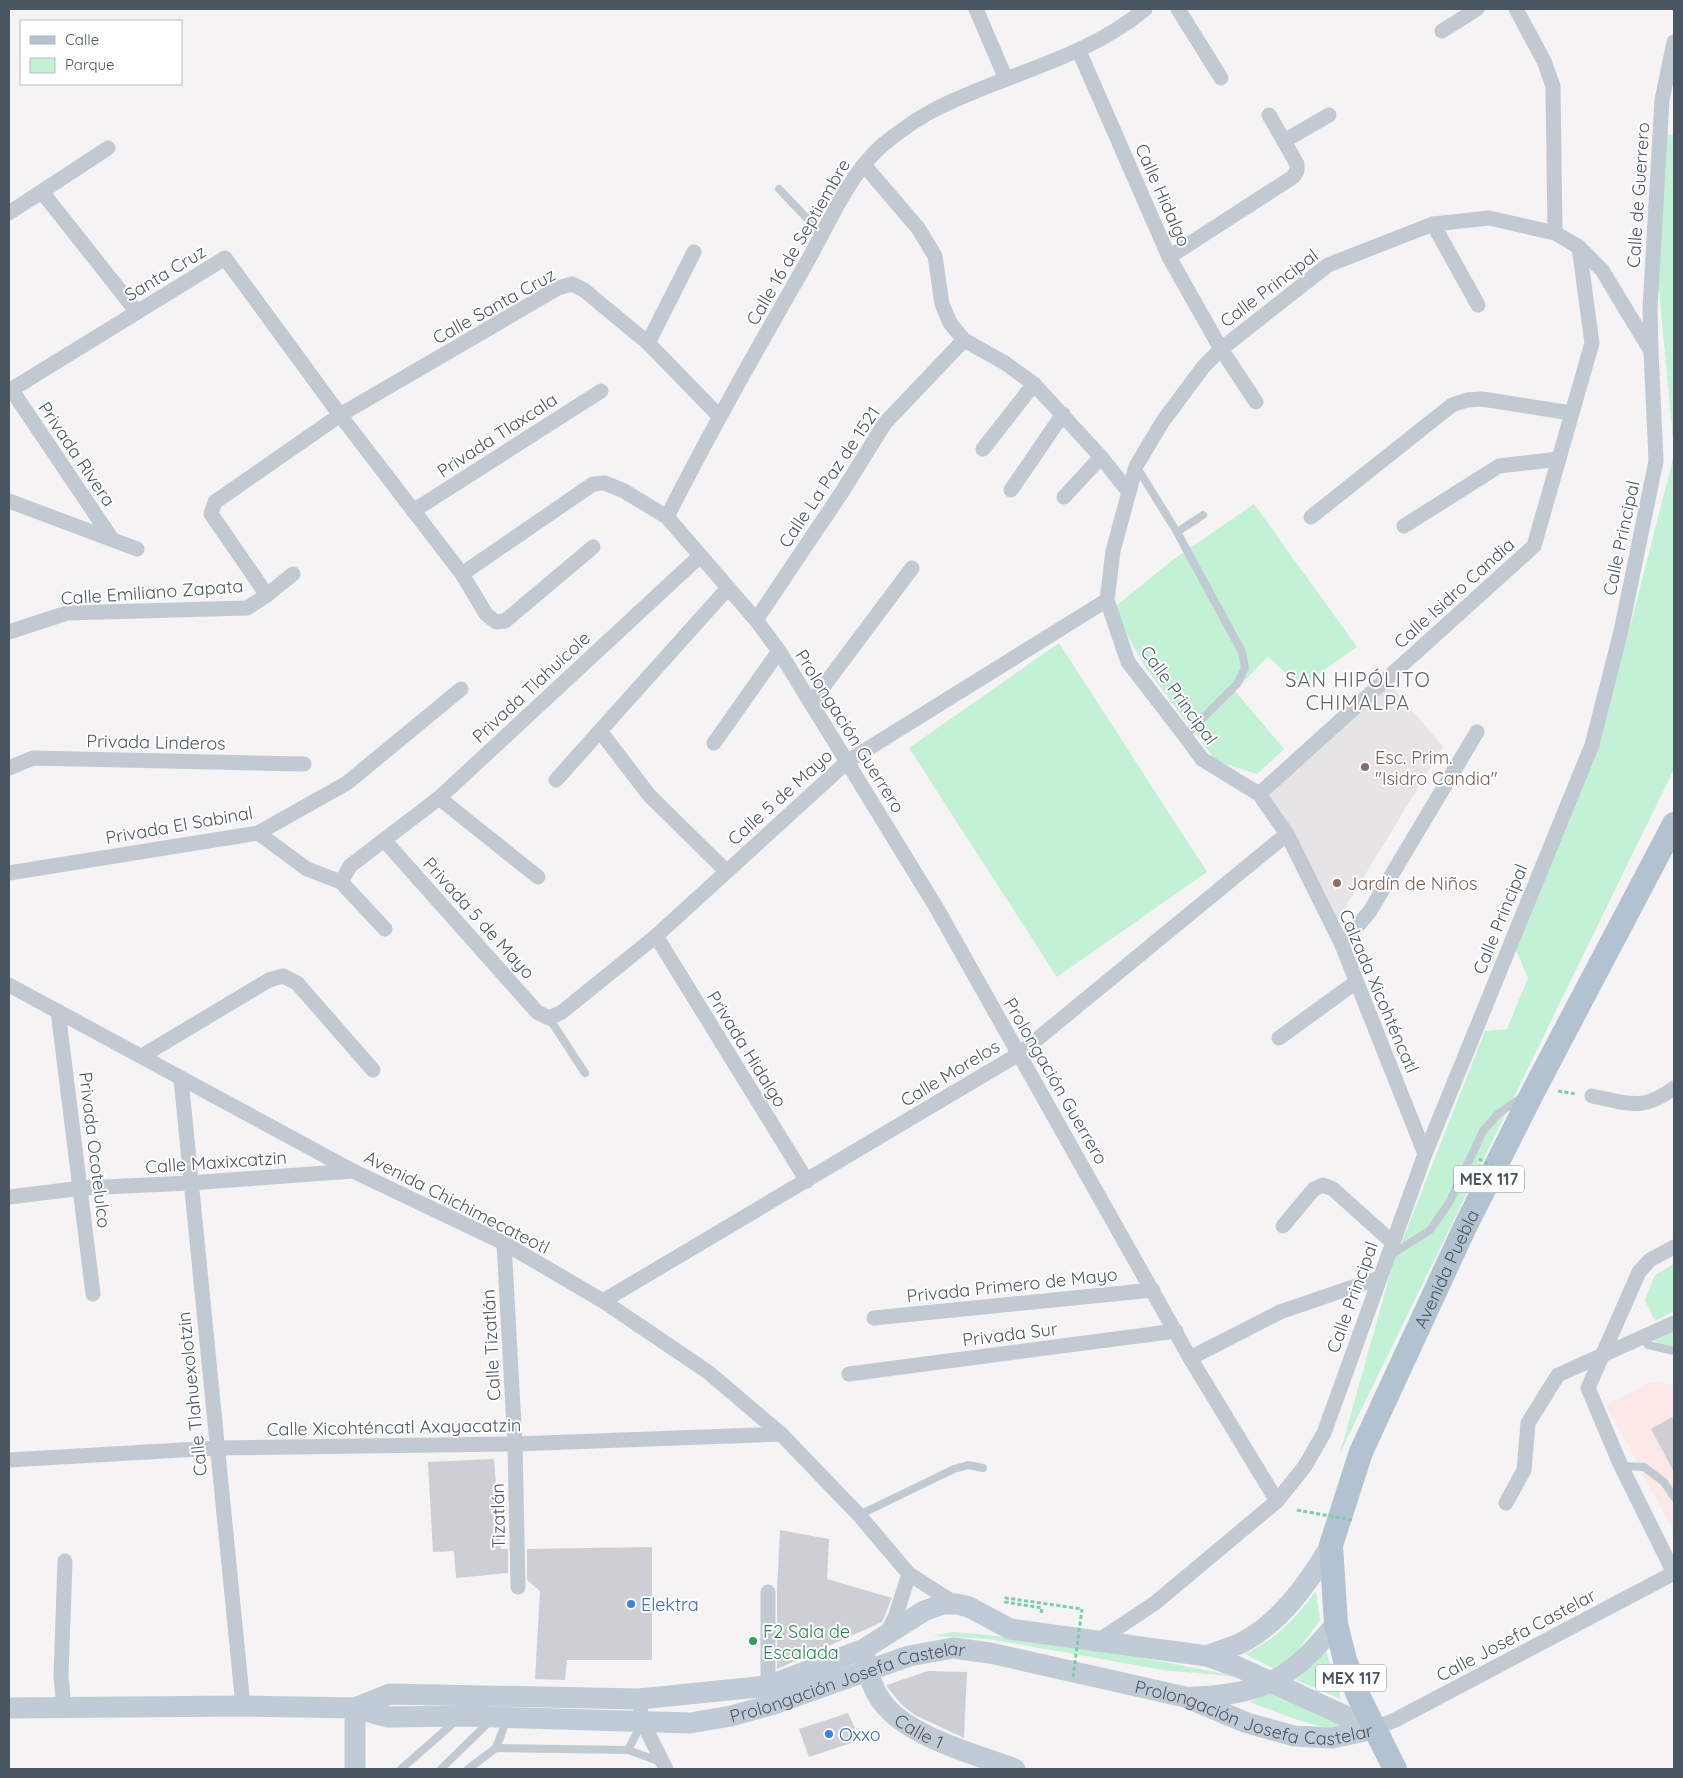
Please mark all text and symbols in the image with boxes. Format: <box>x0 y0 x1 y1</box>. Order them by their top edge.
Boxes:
legend <box>20 20 182 85</box>
text: Calle <box>65 30 99 49</box>
text: Parque <box>65 55 115 74</box>
street label: Calle de Guerrero <box>1621 121 1655 269</box>
street label: Calle Hidalgo <box>1130 140 1196 250</box>
street label: Calle 16 de Septiembre <box>741 155 855 329</box>
street label: Santa Cruz <box>120 240 210 306</box>
street label: Calle Principal <box>1215 244 1323 332</box>
street label: Calle Santa Cruz <box>429 263 559 349</box>
street label: Privada Tlaxcala <box>433 388 561 482</box>
street label: Privada Rivera <box>33 397 121 511</box>
street label: Calle La Paz de 1521 <box>773 402 885 552</box>
street label: Calle Principal <box>1598 478 1644 598</box>
street label: Calle Isidro Candia <box>1389 533 1519 653</box>
street label: Calle Emiliano Zapata <box>60 574 244 610</box>
street label: Privada Tlahuicole <box>467 626 595 748</box>
street label: Calle Principal <box>1135 641 1223 749</box>
street label: Prolongación Guerrero <box>790 645 910 817</box>
district label: SAN HIPÓLITO CHIMALPA <box>1285 667 1431 715</box>
street label: Privada Linderos <box>86 729 226 755</box>
street label: Calle 5 de Mayo <box>723 744 837 850</box>
place label: Esc. Prim. "Isidro Candia" <box>1375 746 1498 790</box>
marker: Esc. Prim. "Isidro Candia" <box>1359 761 1371 773</box>
street label: Privada El Sabinal <box>104 801 254 849</box>
street label: Privada 5 de Mayo <box>418 852 540 984</box>
street label: Calle Principal <box>1467 860 1533 978</box>
place label: Jardín de Niños <box>1347 872 1477 895</box>
marker: Jardín de Niños <box>1331 877 1343 889</box>
street label: Calzada Xicohténcatl <box>1334 906 1424 1076</box>
street label: Privada Hidalgo <box>702 987 792 1111</box>
street label: Prolongación Guerrero <box>999 994 1113 1168</box>
street label: Calle Morelos <box>896 1034 1004 1112</box>
street label: Privada Ocotelulco <box>74 1070 116 1230</box>
street label: Avenida Chichimecateotl <box>360 1145 554 1259</box>
street label: Calle Maxixcatzin <box>144 1146 288 1178</box>
road number: MEX 117 <box>1454 1166 1524 1192</box>
street label: Avenida Puebla <box>1408 1205 1484 1332</box>
street label: Calle Principal <box>1321 1238 1383 1356</box>
street label: Privada Primero de Mayo <box>905 1262 1119 1308</box>
street label: Calle Tizatlán <box>477 1289 505 1401</box>
street label: Calle Tlahuexolotzin <box>172 1311 212 1477</box>
street label: Privada Sur <box>961 1317 1059 1351</box>
street label: Calle Xicohténcatl Axayacatzin <box>267 1413 521 1441</box>
street label: Tizatlán <box>486 1483 510 1549</box>
street label: Calle Josefa Castelar <box>1432 1583 1600 1687</box>
place label: Elektra <box>641 1593 699 1616</box>
marker: Elektra <box>625 1598 637 1610</box>
place label: F2 Sala de Escalada <box>763 1620 850 1664</box>
marker: F2 Sala de Escalada <box>747 1635 759 1647</box>
street label: Prolongación Josefa Castelar <box>727 1636 967 1727</box>
road number: MEX 117 <box>1316 1665 1386 1692</box>
street label: Prolongación Josefa Castelar <box>1133 1675 1375 1750</box>
street label: Calle 1 <box>890 1708 947 1753</box>
place label: Oxxo <box>839 1723 881 1746</box>
marker: Oxxo <box>823 1728 835 1740</box>

